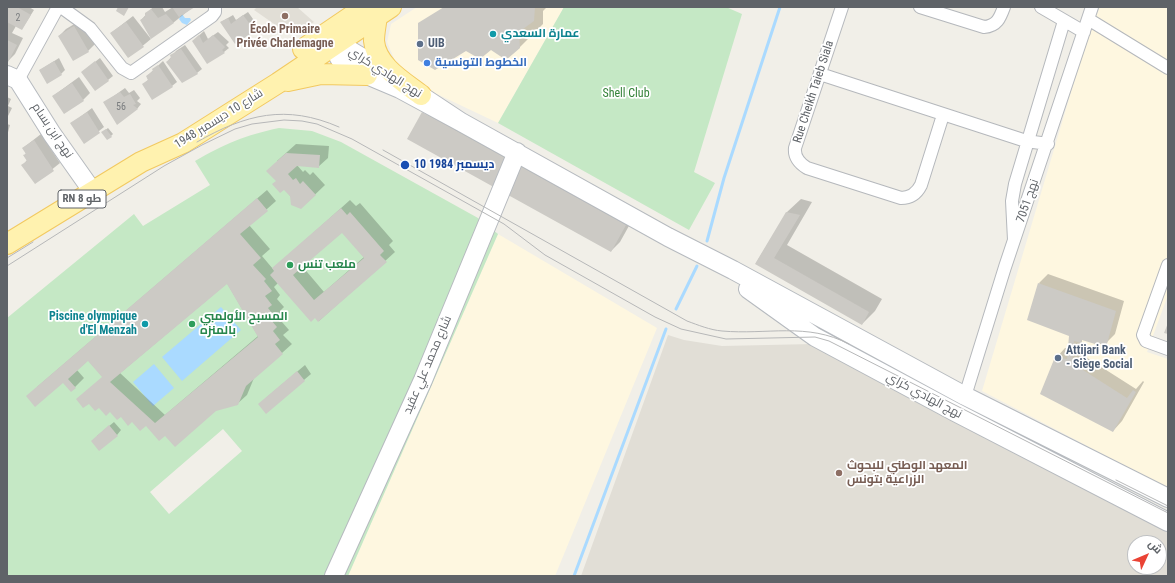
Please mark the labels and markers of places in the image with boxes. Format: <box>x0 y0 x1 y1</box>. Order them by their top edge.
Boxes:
marker: École Primaire Privée Charlemagne <box>280 11 290 21</box>
place label: École Primaire Privée Charlemagne <box>237 23 333 51</box>
place label: عمارة السعدي <box>501 27 579 41</box>
marker: عمارة السعدي <box>488 29 498 39</box>
place label: UIB <box>428 37 445 51</box>
marker: UIB <box>415 39 425 49</box>
place label: الخطوط التونسية <box>435 56 527 70</box>
marker: الخطوط التونسية <box>422 58 432 68</box>
place label: 10 ديسمبر 1984 <box>414 158 494 172</box>
marker: 10 ديسمبر 1984 <box>399 159 411 171</box>
place label: ملعب تنس <box>298 258 356 272</box>
marker: ملعب تنس <box>285 260 295 270</box>
place label: Piscine olympique d'El Menzah <box>49 310 137 338</box>
place label: المسبح الأولمبي بالمنزه <box>200 310 288 338</box>
marker: Piscine olympique d'El Menzah <box>140 319 150 329</box>
marker: المسبح الأولمبي بالمنزه <box>187 319 197 329</box>
place label: Attijari Bank - Siège Social <box>1066 344 1133 372</box>
marker: Attijari Bank - Siège Social <box>1053 353 1063 363</box>
place label: المعهد الوطني للبحوث الزراعية بتونس <box>847 459 968 487</box>
marker: المعهد الوطني للبحوث الزراعية بتونس <box>834 468 844 478</box>

